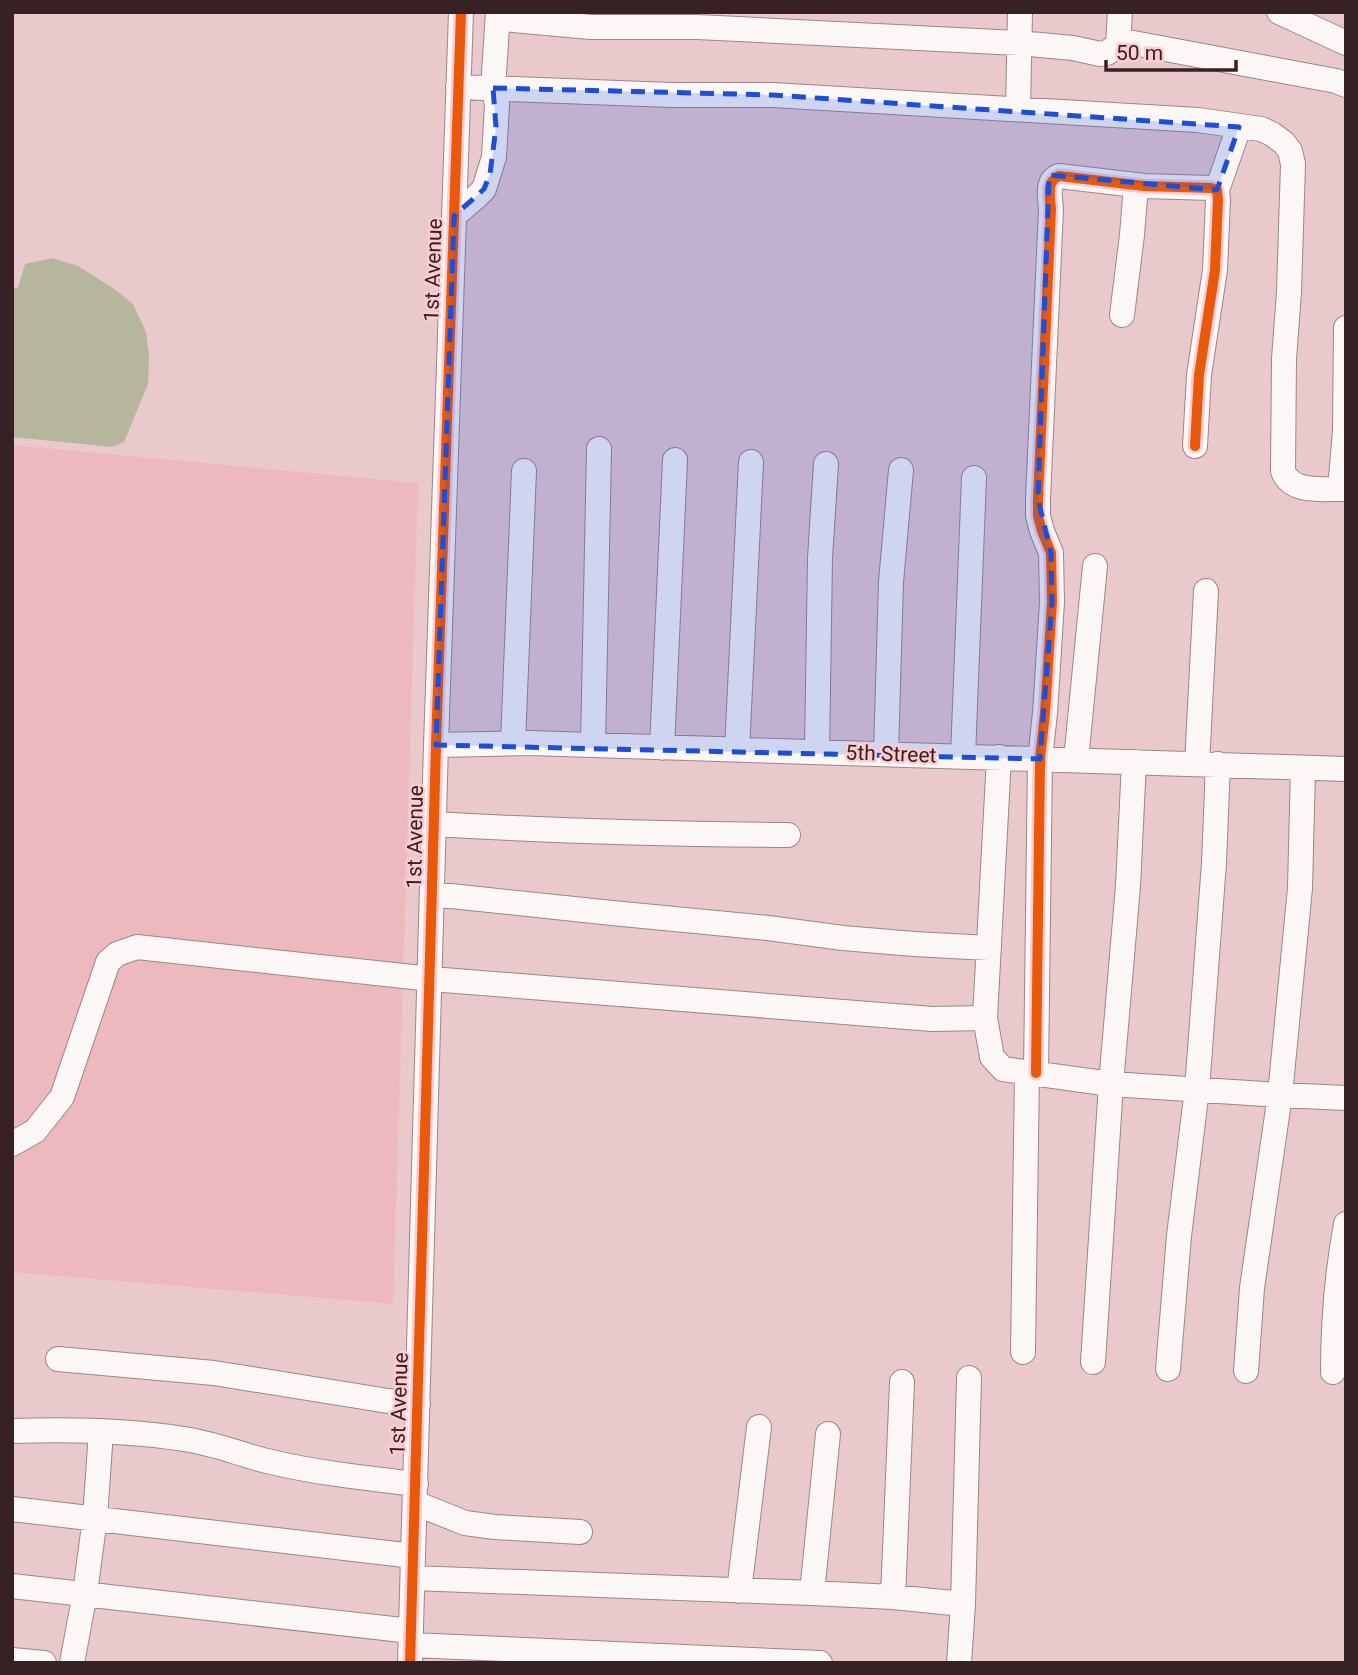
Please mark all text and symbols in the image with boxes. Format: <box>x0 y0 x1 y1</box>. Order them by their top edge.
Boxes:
scale bar <box>1106 28 1236 72</box>
text: 50 m <box>1116 41 1163 65</box>
street label: 1st Avenue <box>419 218 447 322</box>
street label: 5th Street <box>845 740 937 768</box>
street label: 1st Avenue <box>402 785 428 889</box>
street label: 1st Avenue <box>385 1352 413 1456</box>

